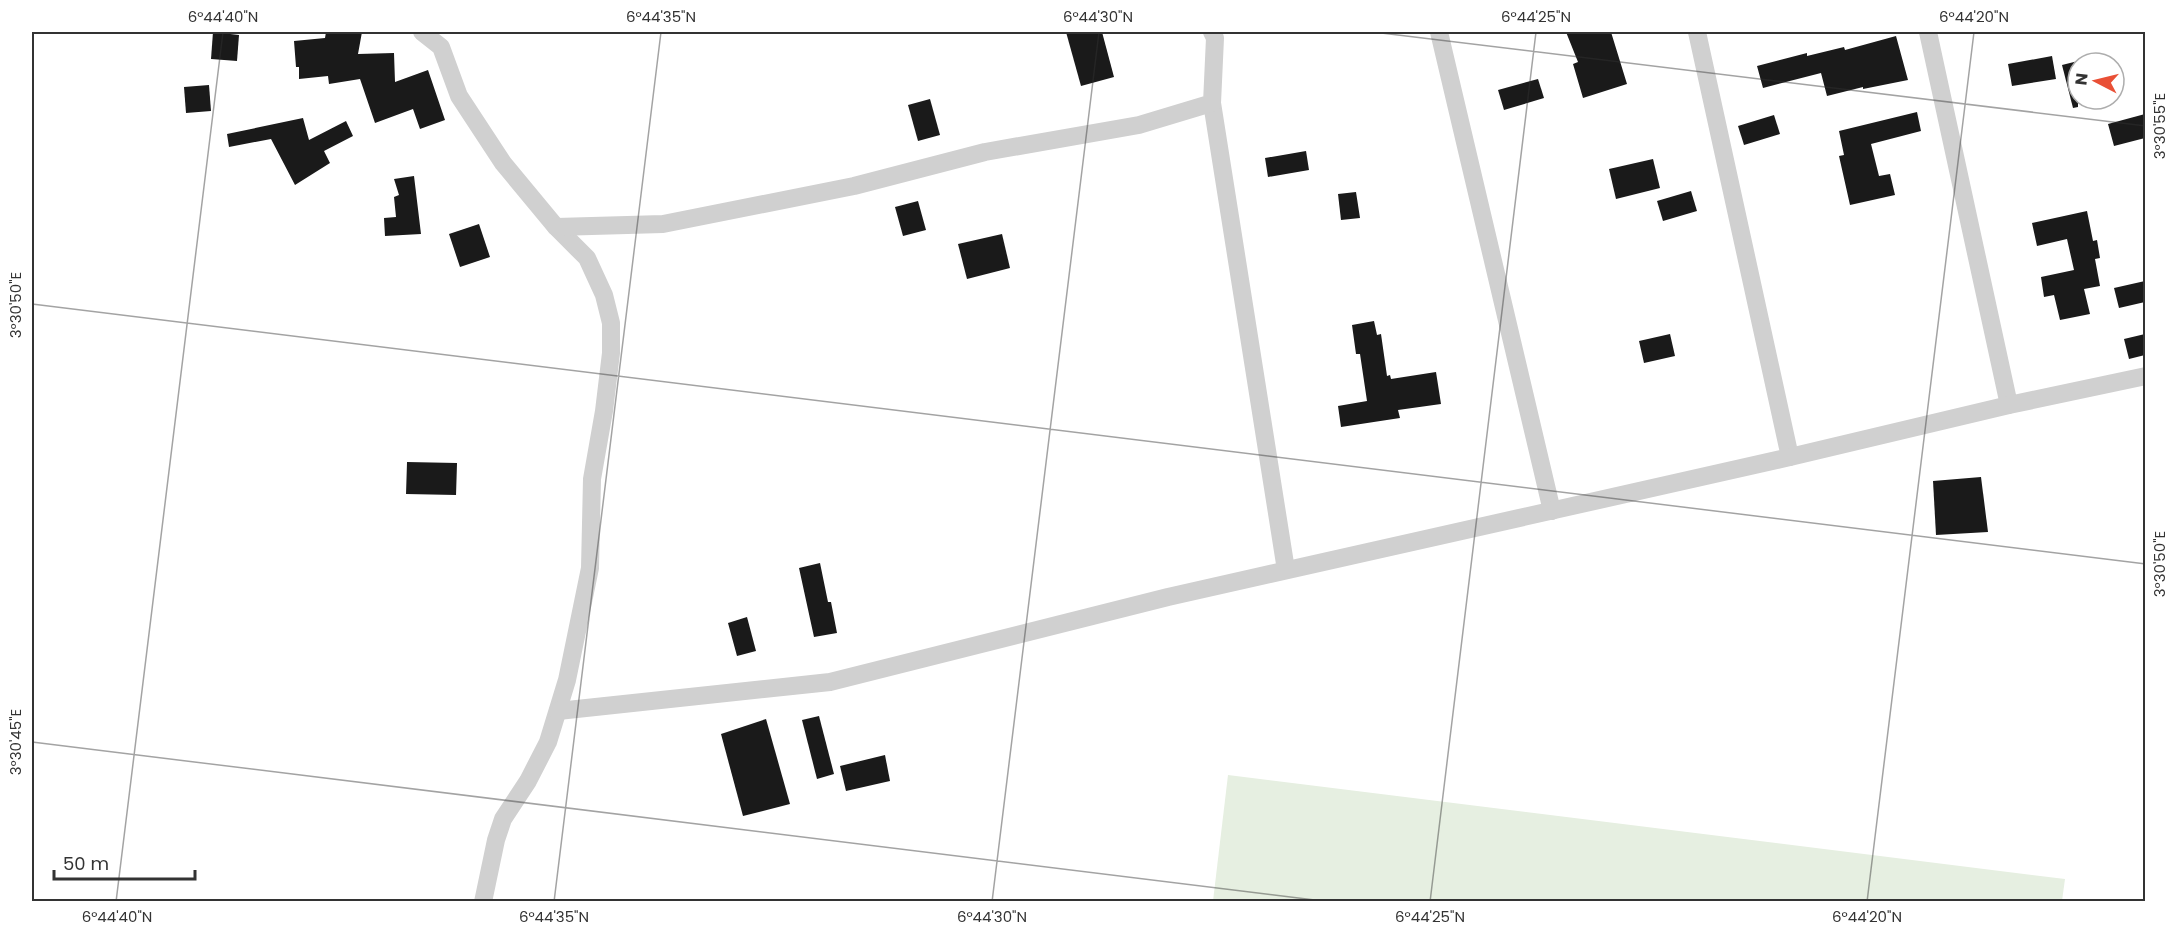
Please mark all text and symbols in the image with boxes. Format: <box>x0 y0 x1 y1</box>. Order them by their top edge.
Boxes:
text: 6°44'40"N <box>188 6 258 27</box>
text: 6°44'35"N <box>626 6 696 27</box>
text: 6°44'30"N <box>1063 6 1133 27</box>
text: 6°44'25"N <box>1501 6 1571 27</box>
text: 6°44'20"N <box>1939 6 2009 27</box>
north arrow <box>2066 51 2126 111</box>
text: N <box>2069 72 2094 87</box>
text: 3°30'55"E <box>2149 93 2170 159</box>
text: 3°30'50"E <box>5 272 26 338</box>
text: 3°30'50"E <box>2149 531 2170 597</box>
text: 3°30'45"E <box>5 709 26 775</box>
scale bar <box>54 843 195 881</box>
text: 50 m <box>63 851 109 876</box>
text: 6°44'40"N <box>82 906 152 927</box>
text: 6°44'35"N <box>519 906 589 927</box>
text: 6°44'30"N <box>957 906 1027 927</box>
text: 6°44'25"N <box>1395 906 1465 927</box>
text: 6°44'20"N <box>1832 906 1902 927</box>

